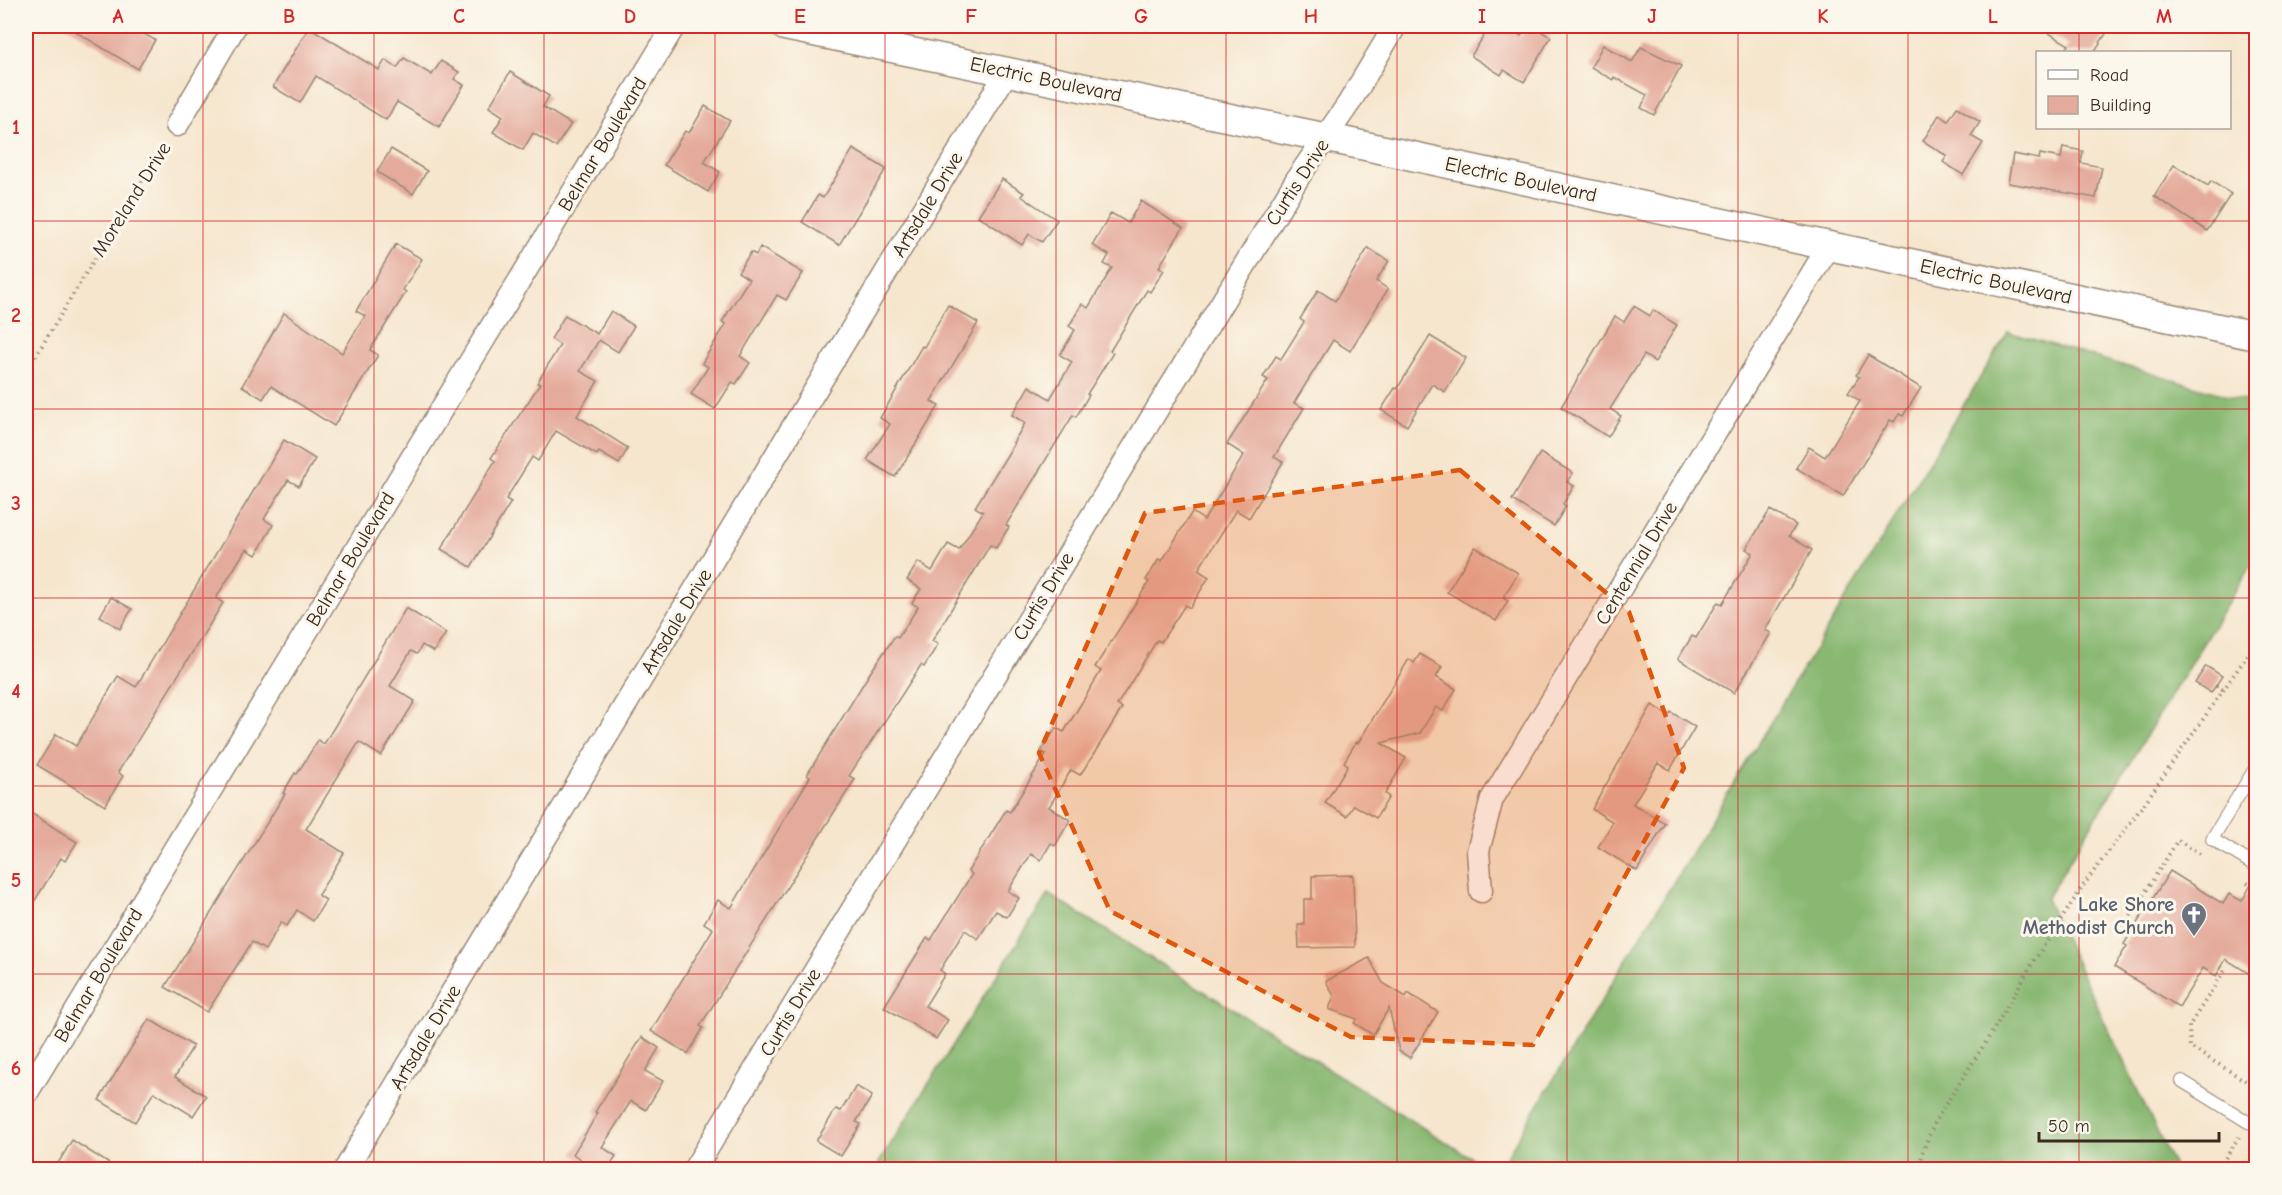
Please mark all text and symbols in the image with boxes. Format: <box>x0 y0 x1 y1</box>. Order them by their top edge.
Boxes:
text: A <box>112 5 124 28</box>
text: B <box>283 5 295 28</box>
text: C <box>453 5 465 28</box>
text: D <box>624 5 636 28</box>
text: E <box>794 5 806 28</box>
text: F <box>965 5 977 28</box>
text: G <box>1134 5 1148 28</box>
text: H <box>1304 5 1318 28</box>
text: I <box>1478 5 1486 28</box>
text: J <box>1647 5 1657 28</box>
text: K <box>1817 5 1829 28</box>
text: L <box>1988 5 1998 28</box>
text: M <box>2156 5 2172 28</box>
legend <box>2036 51 2231 129</box>
street label: Electric Boulevard <box>968 52 1124 107</box>
text: Road <box>2090 65 2129 86</box>
street label: Belmar Boulevard <box>553 73 651 215</box>
text: Building <box>2090 95 2152 116</box>
text: 1 <box>12 116 20 139</box>
street label: Curtis Drive <box>1261 135 1334 230</box>
street label: Moreland Drive <box>87 138 176 261</box>
street label: Artsdale Drive <box>887 148 968 261</box>
street label: Electric Boulevard <box>1443 152 1599 207</box>
street label: Electric Boulevard <box>1918 254 2074 309</box>
text: 2 <box>11 304 21 327</box>
street label: Belmar Boulevard <box>301 488 399 630</box>
text: 3 <box>11 492 21 515</box>
street label: Centennial Drive <box>1591 498 1682 629</box>
street label: Curtis Drive <box>1008 548 1079 645</box>
street label: Artsdale Drive <box>636 565 717 678</box>
text: 4 <box>11 680 21 703</box>
text: 5 <box>11 869 21 892</box>
place label: Lake Shore Methodist Church <box>2023 893 2174 939</box>
church icon: Lake Shore Methodist Church <box>2179 900 2209 938</box>
street label: Belmar Boulevard <box>49 904 147 1046</box>
street label: Curtis Drive <box>755 964 826 1061</box>
street label: Artsdale Drive <box>385 981 466 1094</box>
text: 6 <box>11 1057 21 1080</box>
scale bar <box>2039 1105 2219 1143</box>
text: 50 m <box>2048 1116 2090 1137</box>

